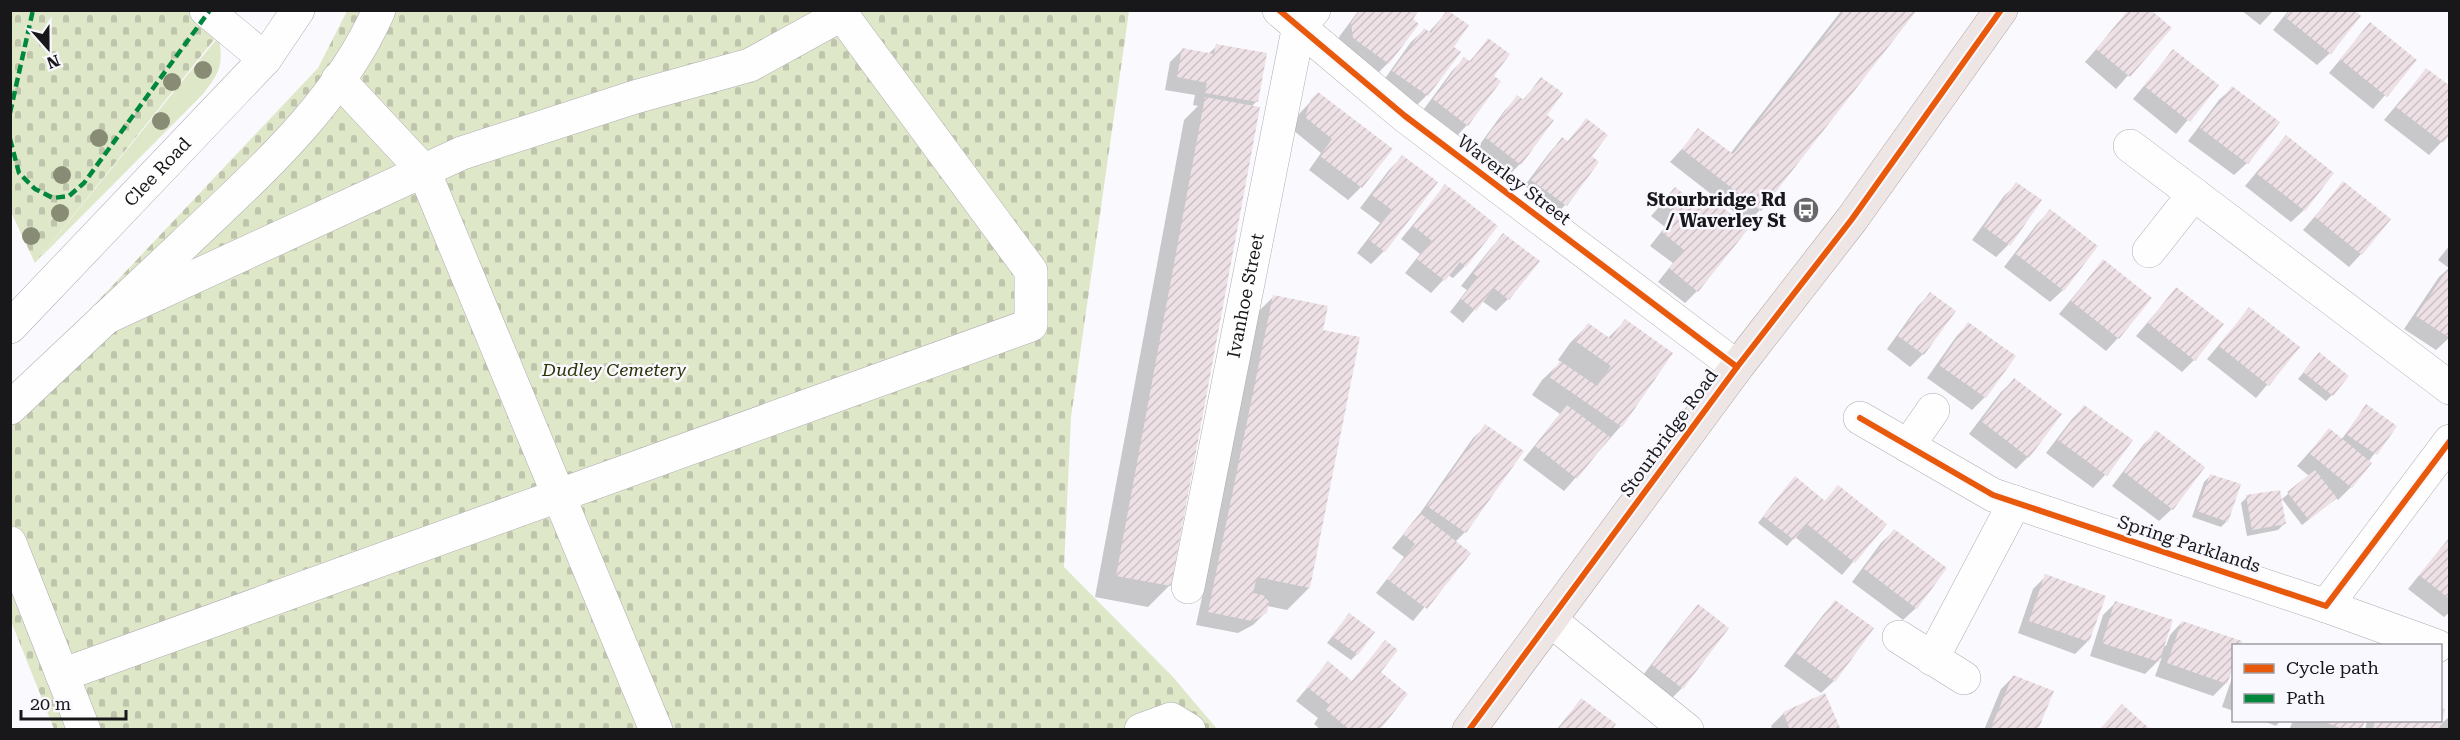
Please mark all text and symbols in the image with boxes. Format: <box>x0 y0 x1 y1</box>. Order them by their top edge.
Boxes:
north arrow <box>18 18 78 78</box>
text: N <box>44 50 62 73</box>
street label: Waverley Street <box>1454 130 1575 229</box>
street label: Clee Road <box>120 132 195 210</box>
place label: Stourbridge Rd / Waverley St <box>1647 189 1786 231</box>
bus stop icon: Stourbridge Rd / Waverley St <box>1791 195 1821 225</box>
street label: Ivanhoe Street <box>1222 231 1268 360</box>
park label: Dudley Cemetery <box>541 359 687 380</box>
street label: Stourbridge Road <box>1615 365 1722 500</box>
street label: Spring Parklands <box>2115 511 2263 576</box>
legend <box>2232 644 2442 722</box>
text: Cycle path <box>2286 657 2379 678</box>
scale bar <box>21 683 126 721</box>
text: Path <box>2286 687 2325 708</box>
text: 20 m <box>30 693 71 714</box>

